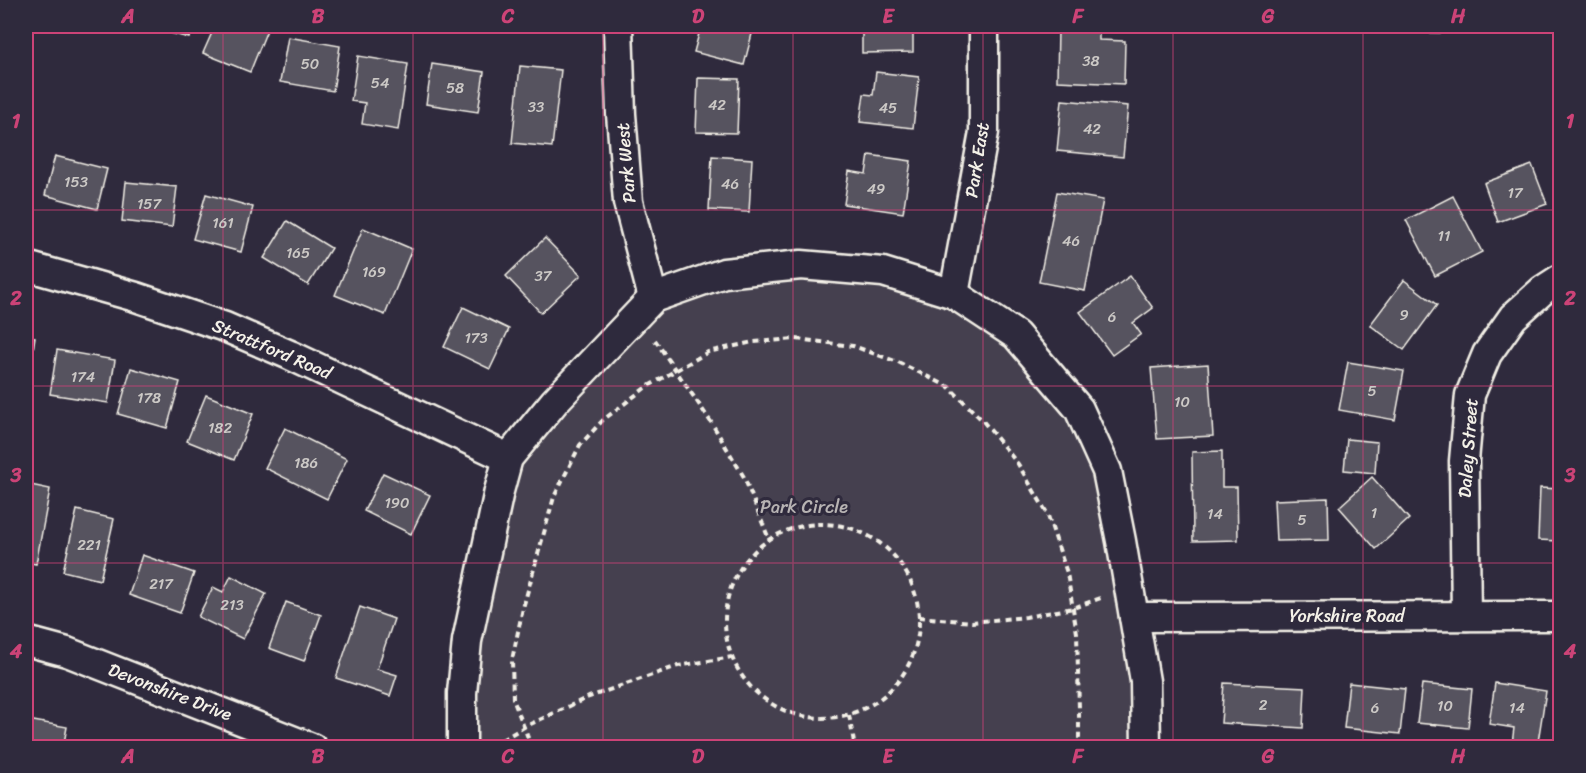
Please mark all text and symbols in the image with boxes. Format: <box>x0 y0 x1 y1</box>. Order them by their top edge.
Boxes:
text: A <box>120 0 135 34</box>
text: B <box>312 0 325 34</box>
text: C <box>501 0 515 34</box>
text: D <box>692 0 705 34</box>
text: E <box>882 0 895 34</box>
text: F <box>1072 0 1085 34</box>
text: G <box>1261 0 1275 34</box>
text: H <box>1450 0 1466 34</box>
house number: 38 <box>1082 48 1100 74</box>
house number: 50 <box>301 51 319 77</box>
house number: 54 <box>371 70 389 96</box>
house number: 58 <box>446 75 464 101</box>
house number: 42 <box>708 92 726 118</box>
house number: 33 <box>528 94 544 120</box>
house number: 45 <box>879 95 897 121</box>
text: 1 <box>12 104 21 139</box>
text: 1 <box>1566 104 1575 139</box>
house number: 42 <box>1083 116 1101 142</box>
street label: Park East <box>955 120 999 200</box>
street label: Park West <box>607 122 645 204</box>
house number: 153 <box>64 169 88 195</box>
house number: 46 <box>721 171 739 197</box>
house number: 49 <box>867 176 885 202</box>
house number: 17 <box>1507 180 1524 206</box>
house number: 157 <box>137 191 163 217</box>
house number: 161 <box>212 210 234 236</box>
house number: 11 <box>1438 223 1450 249</box>
house number: 46 <box>1062 228 1080 254</box>
house number: 165 <box>286 240 310 266</box>
house number: 169 <box>362 259 386 285</box>
house number: 37 <box>535 263 553 289</box>
text: 2 <box>9 281 22 316</box>
text: 2 <box>1563 281 1576 316</box>
house number: 9 <box>1399 302 1409 328</box>
house number: 6 <box>1108 304 1116 330</box>
street label: Strattford Road <box>207 309 338 389</box>
house number: 173 <box>464 325 488 351</box>
house number: 174 <box>71 364 95 390</box>
house number: 5 <box>1367 378 1377 404</box>
house number: 178 <box>137 385 161 411</box>
house number: 10 <box>1174 389 1190 415</box>
street label: Daley Street <box>1449 397 1487 499</box>
house number: 182 <box>208 415 232 441</box>
house number: 186 <box>294 450 318 476</box>
text: 3 <box>10 458 22 493</box>
text: 3 <box>1564 458 1576 493</box>
house number: 190 <box>384 490 410 516</box>
park label: Park Circle <box>760 491 848 523</box>
house number: 1 <box>1371 500 1377 526</box>
house number: 14 <box>1207 501 1223 527</box>
house number: 5 <box>1297 507 1307 533</box>
house number: 221 <box>77 532 101 558</box>
house number: 217 <box>149 571 174 597</box>
house number: 213 <box>220 592 244 618</box>
street label: Yorkshire Road <box>1289 600 1406 632</box>
text: 4 <box>9 634 23 669</box>
text: 4 <box>1563 634 1577 669</box>
street label: Devonshire Drive <box>103 654 237 730</box>
house number: 2 <box>1259 692 1268 718</box>
house number: 10 <box>1437 693 1453 719</box>
house number: 6 <box>1371 695 1379 721</box>
house number: 14 <box>1509 695 1525 721</box>
text: A <box>120 739 135 773</box>
text: B <box>312 739 325 773</box>
text: C <box>501 739 515 773</box>
text: D <box>692 739 705 773</box>
text: E <box>882 739 895 773</box>
text: F <box>1072 739 1085 773</box>
text: G <box>1261 739 1275 773</box>
text: H <box>1450 739 1466 773</box>

